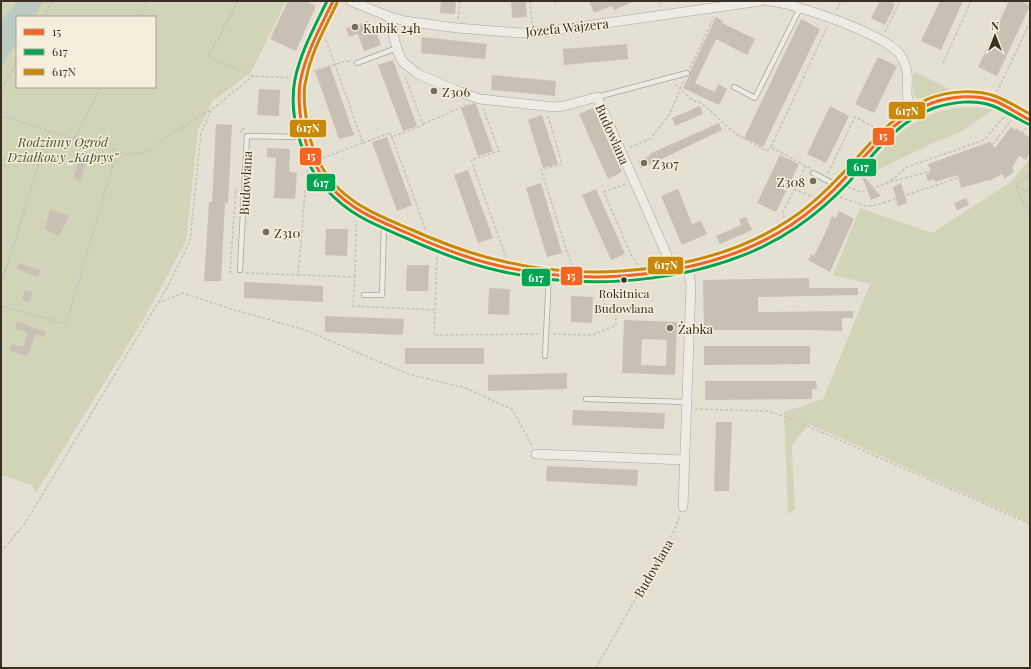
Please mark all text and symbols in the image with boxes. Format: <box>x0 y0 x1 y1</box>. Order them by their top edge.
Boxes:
street label: Józefa Wajzera <box>524 14 610 40</box>
legend <box>16 16 156 88</box>
north arrow <box>975 16 1015 56</box>
text: N <box>991 18 999 33</box>
place label: Kubik 24h <box>363 19 421 36</box>
marker: Kubik 24h <box>350 22 360 32</box>
text: 15 <box>52 23 61 39</box>
text: 617 <box>52 43 68 59</box>
text: 617N <box>52 63 77 79</box>
place label: Z306 <box>442 83 470 100</box>
marker: Z306 <box>429 86 439 96</box>
street label: Budowlana <box>592 101 634 167</box>
line badge: 617N <box>888 101 926 120</box>
text: 617N <box>895 103 919 118</box>
line badge: 617N <box>289 119 327 138</box>
text: 617N <box>296 120 320 135</box>
line badge: 15 <box>872 127 895 146</box>
text: 15 <box>878 128 888 143</box>
park label: Rodzinny Ogród Działkowy „Kaprys” <box>7 133 119 165</box>
line badge: 15 <box>299 147 322 166</box>
text: 15 <box>306 148 316 163</box>
street label: Budowlana <box>235 150 255 216</box>
place label: Z307 <box>652 155 679 172</box>
marker: Z307 <box>639 158 649 168</box>
line badge: 617 <box>846 158 877 177</box>
text: 617 <box>853 159 869 174</box>
line badge: 617 <box>306 173 336 192</box>
place label: Z308 <box>777 173 805 190</box>
text: 617 <box>313 175 329 190</box>
marker: Z308 <box>808 176 818 186</box>
place label: Z310 <box>274 224 300 241</box>
marker: Z310 <box>261 227 271 237</box>
line badge: 617N <box>647 256 684 275</box>
text: 617N <box>654 257 678 272</box>
line badge: 15 <box>560 266 583 286</box>
line badge: 617 <box>521 268 551 287</box>
text: 15 <box>566 268 576 283</box>
text: 617 <box>528 270 544 285</box>
marker: Rokitnica Budowlana <box>619 275 629 285</box>
place label: Rokitnica Budowlana <box>594 285 654 316</box>
place label: Żabka <box>678 320 713 337</box>
marker: Żabka <box>665 323 675 333</box>
street label: Budowlana <box>630 535 677 600</box>

